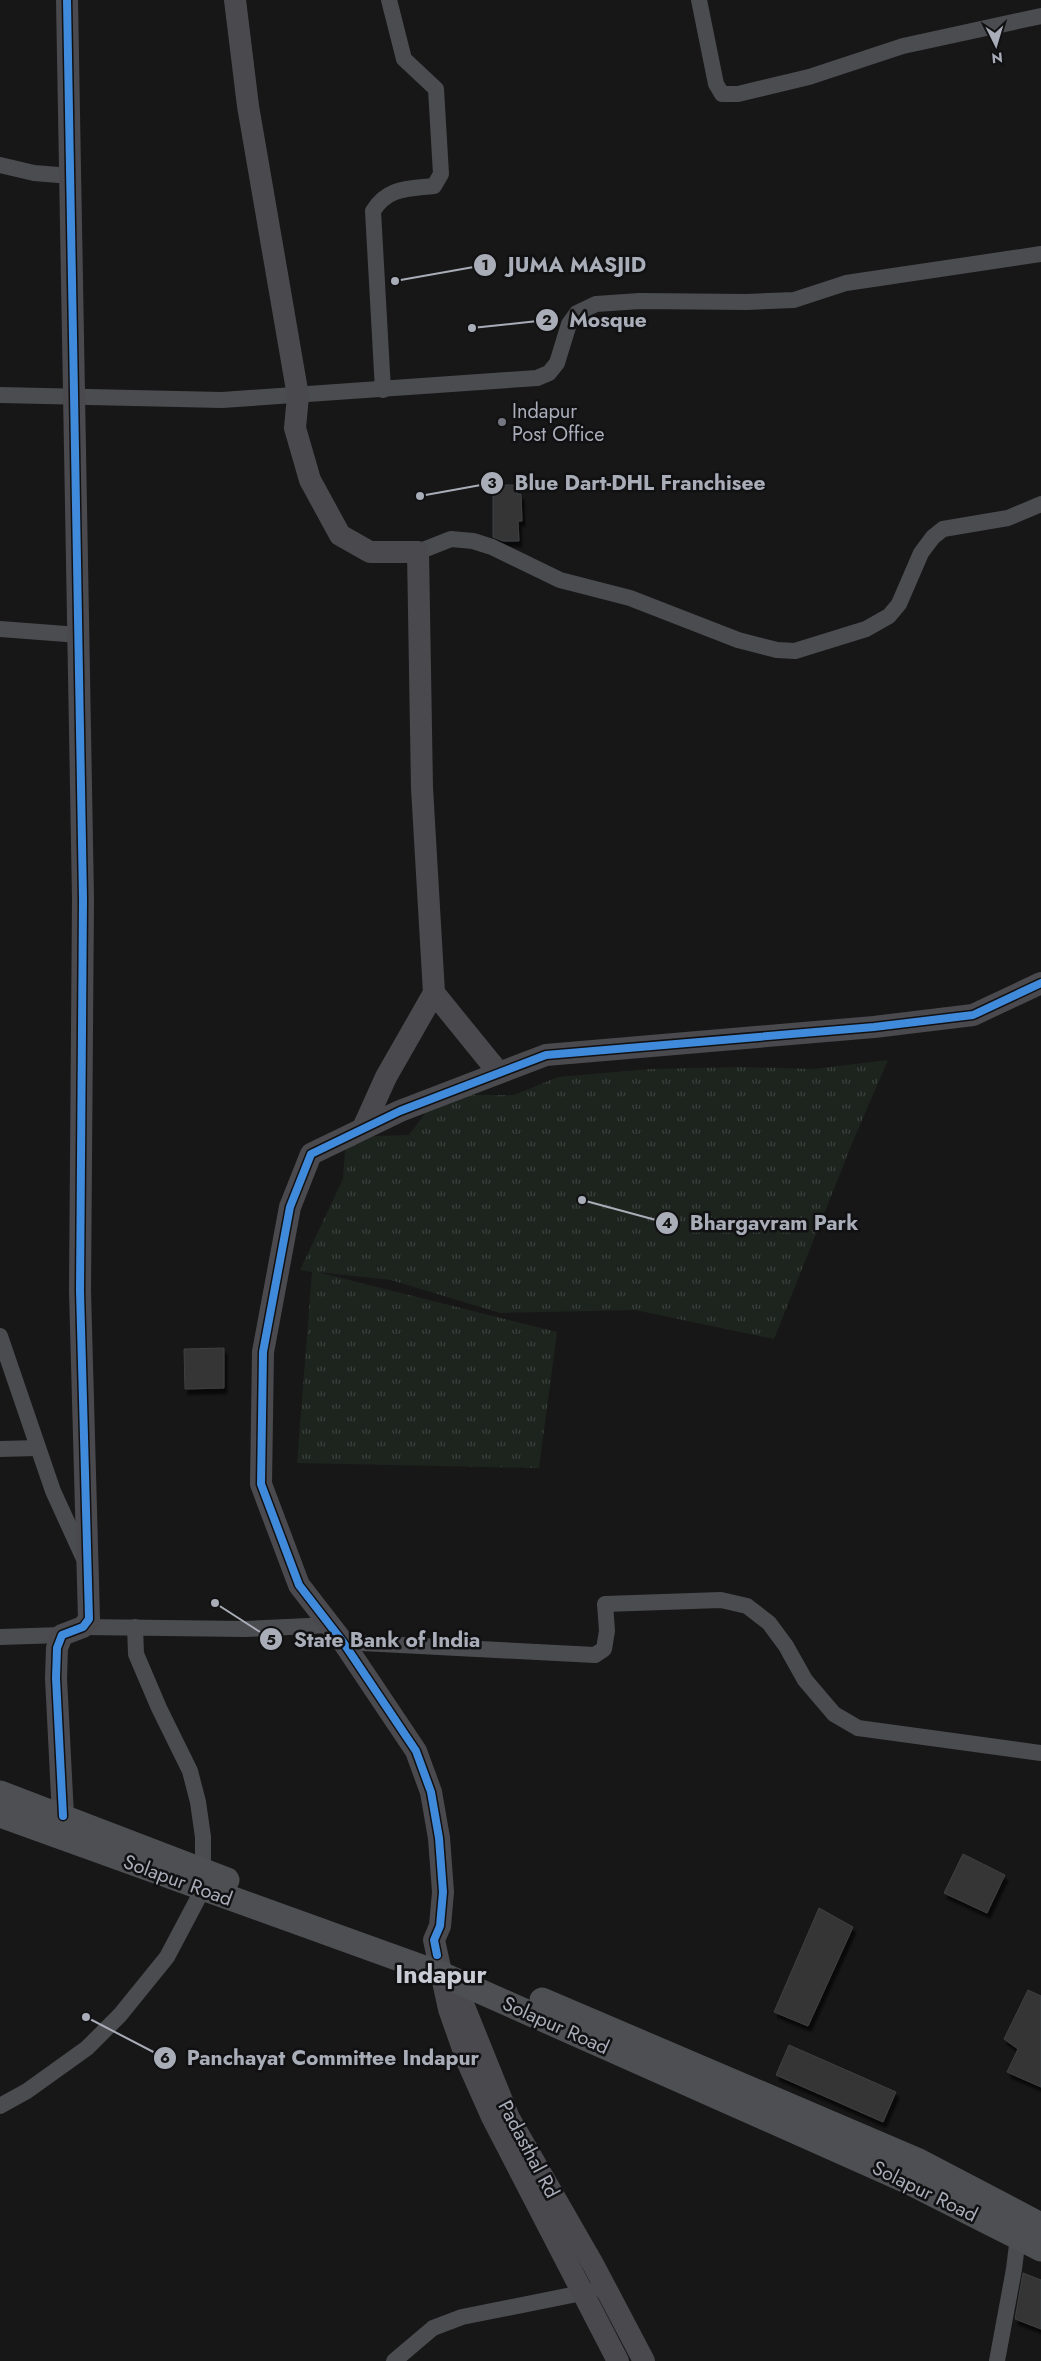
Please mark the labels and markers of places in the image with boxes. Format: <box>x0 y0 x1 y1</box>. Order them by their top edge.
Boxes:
callout: JUMA MASJID <box>472 247 656 283</box>
callout: Mosque <box>534 302 657 338</box>
place label: Indapur Post Office <box>512 397 604 449</box>
marker: Indapur Post Office <box>496 416 508 428</box>
callout: Blue Dart-DHL Franchisee <box>479 465 775 501</box>
callout: Bhargavram Park <box>655 1205 868 1241</box>
callout: State Bank of India <box>259 1621 490 1657</box>
callout: Panchayat Committee Indapur <box>152 2040 490 2076</box>

